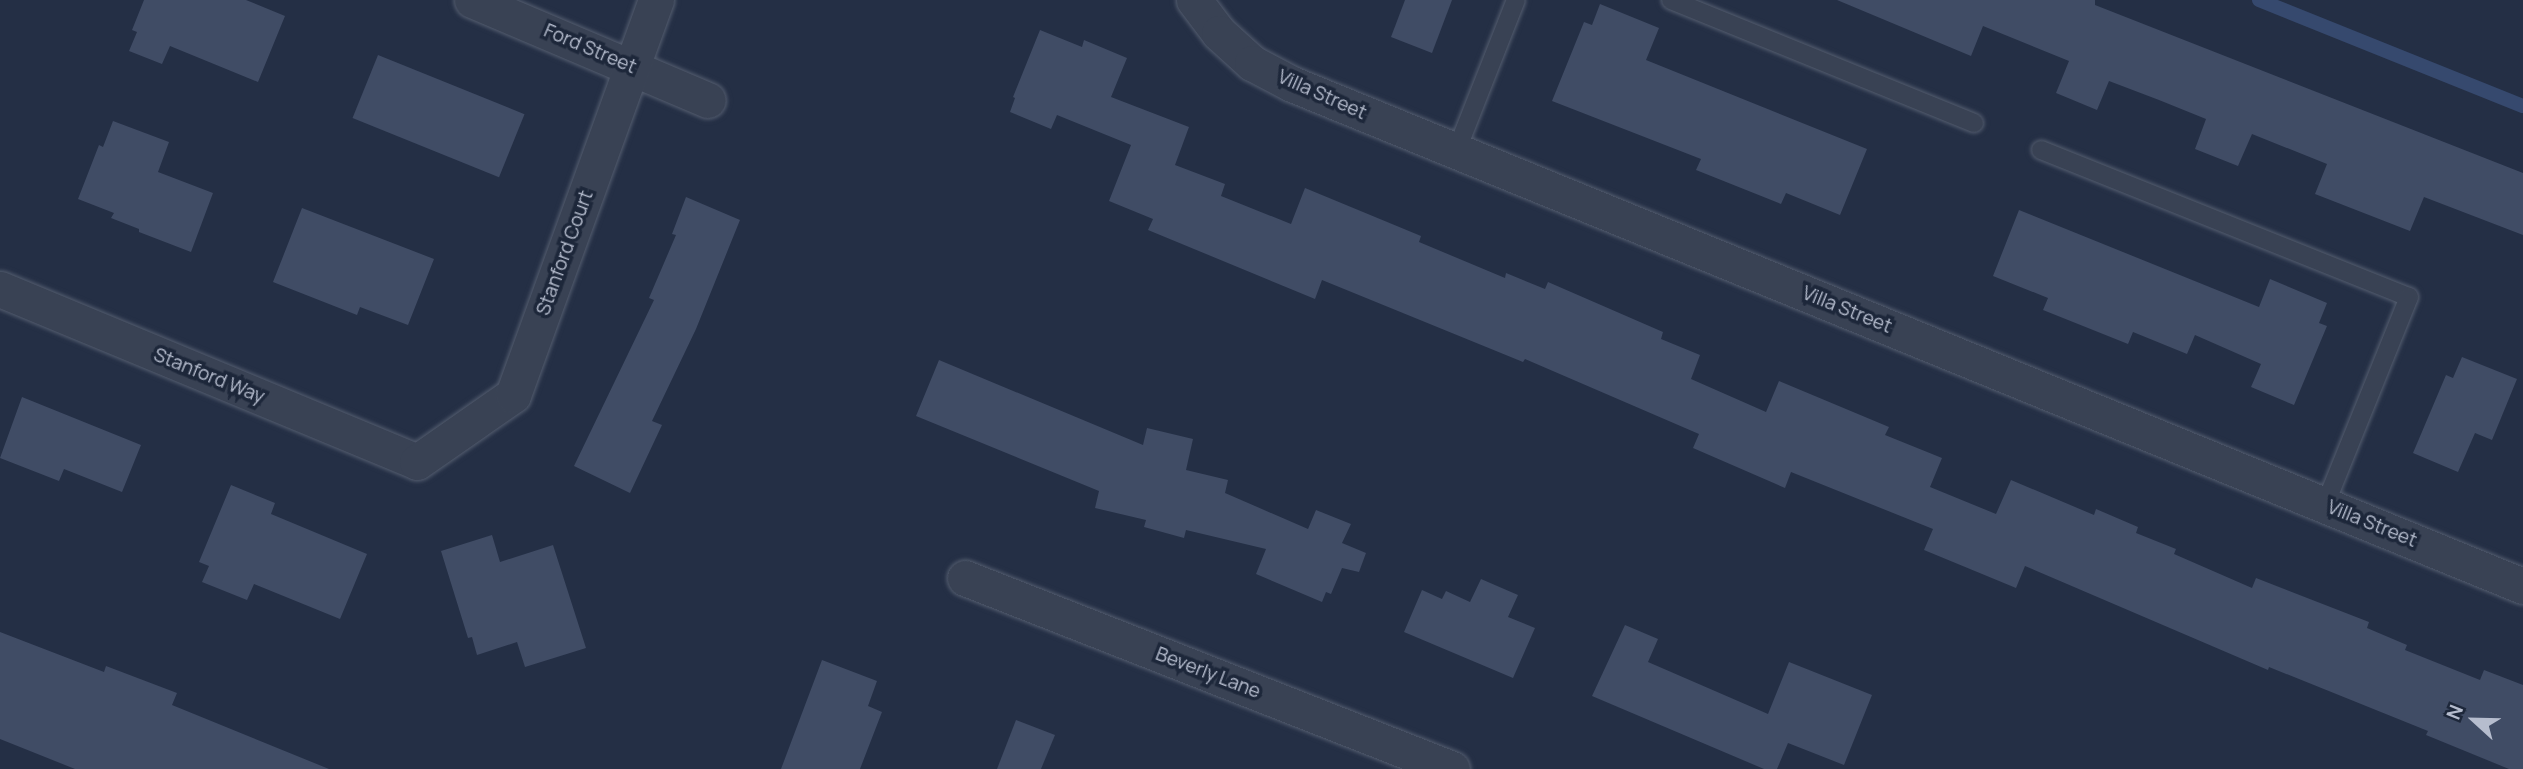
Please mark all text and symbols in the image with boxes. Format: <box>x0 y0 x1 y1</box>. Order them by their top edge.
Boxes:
street label: Ford Street <box>540 19 640 79</box>
street label: Villa Street <box>1274 65 1370 125</box>
street label: Stanford Court <box>532 188 598 318</box>
street label: Villa Street <box>1799 282 1895 338</box>
street label: Stanford Way <box>150 343 268 409</box>
street label: Villa Street <box>2324 496 2420 552</box>
street label: Beverly Lane <box>1152 643 1264 703</box>
north arrow <box>2439 685 2509 755</box>
text: N <box>2440 701 2469 723</box>

